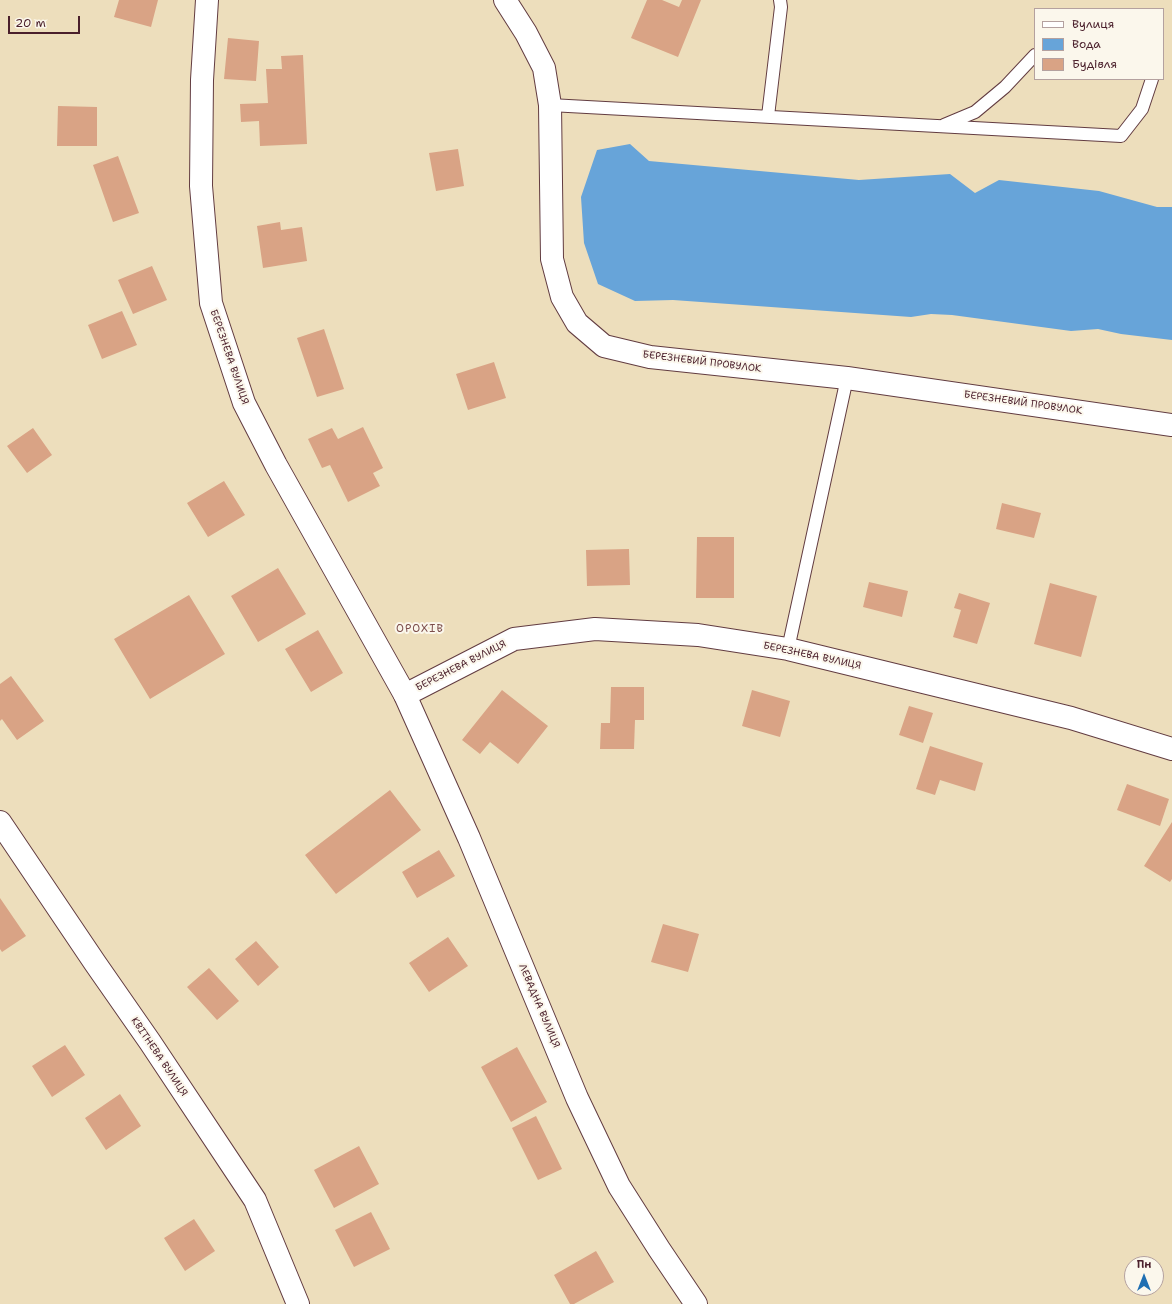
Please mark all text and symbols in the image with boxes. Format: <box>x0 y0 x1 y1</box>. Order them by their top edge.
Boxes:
scale bar <box>10 8 82 34</box>
legend <box>1034 8 1164 80</box>
text: 20 m <box>15 15 46 31</box>
text: Вулиця <box>1072 16 1114 32</box>
text: Вода <box>1072 36 1101 52</box>
text: Будівля <box>1072 56 1117 72</box>
street label: БЕРЕЗНЕВА ВУЛИЦЯ <box>207 308 251 406</box>
street label: БЕРЕЗНЕВИЙ ПРОВУЛОК <box>642 349 762 375</box>
street label: БЕРЕЗНЕВИЙ ПРОВУЛОК <box>963 389 1083 417</box>
district label: ОРОХІВ <box>396 622 444 636</box>
street label: БЕРЕЗНЕВА ВУЛИЦЯ <box>414 638 508 694</box>
street label: БЕРЕЗНЕВА ВУЛИЦЯ <box>762 640 862 672</box>
street label: ЛЕВАДНА ВУЛИЦЯ <box>516 962 562 1050</box>
street label: КВІТНЕВА ВУЛИЦЯ <box>128 1015 190 1099</box>
north arrow <box>1124 1256 1164 1296</box>
text: Пн <box>1137 1257 1151 1272</box>

